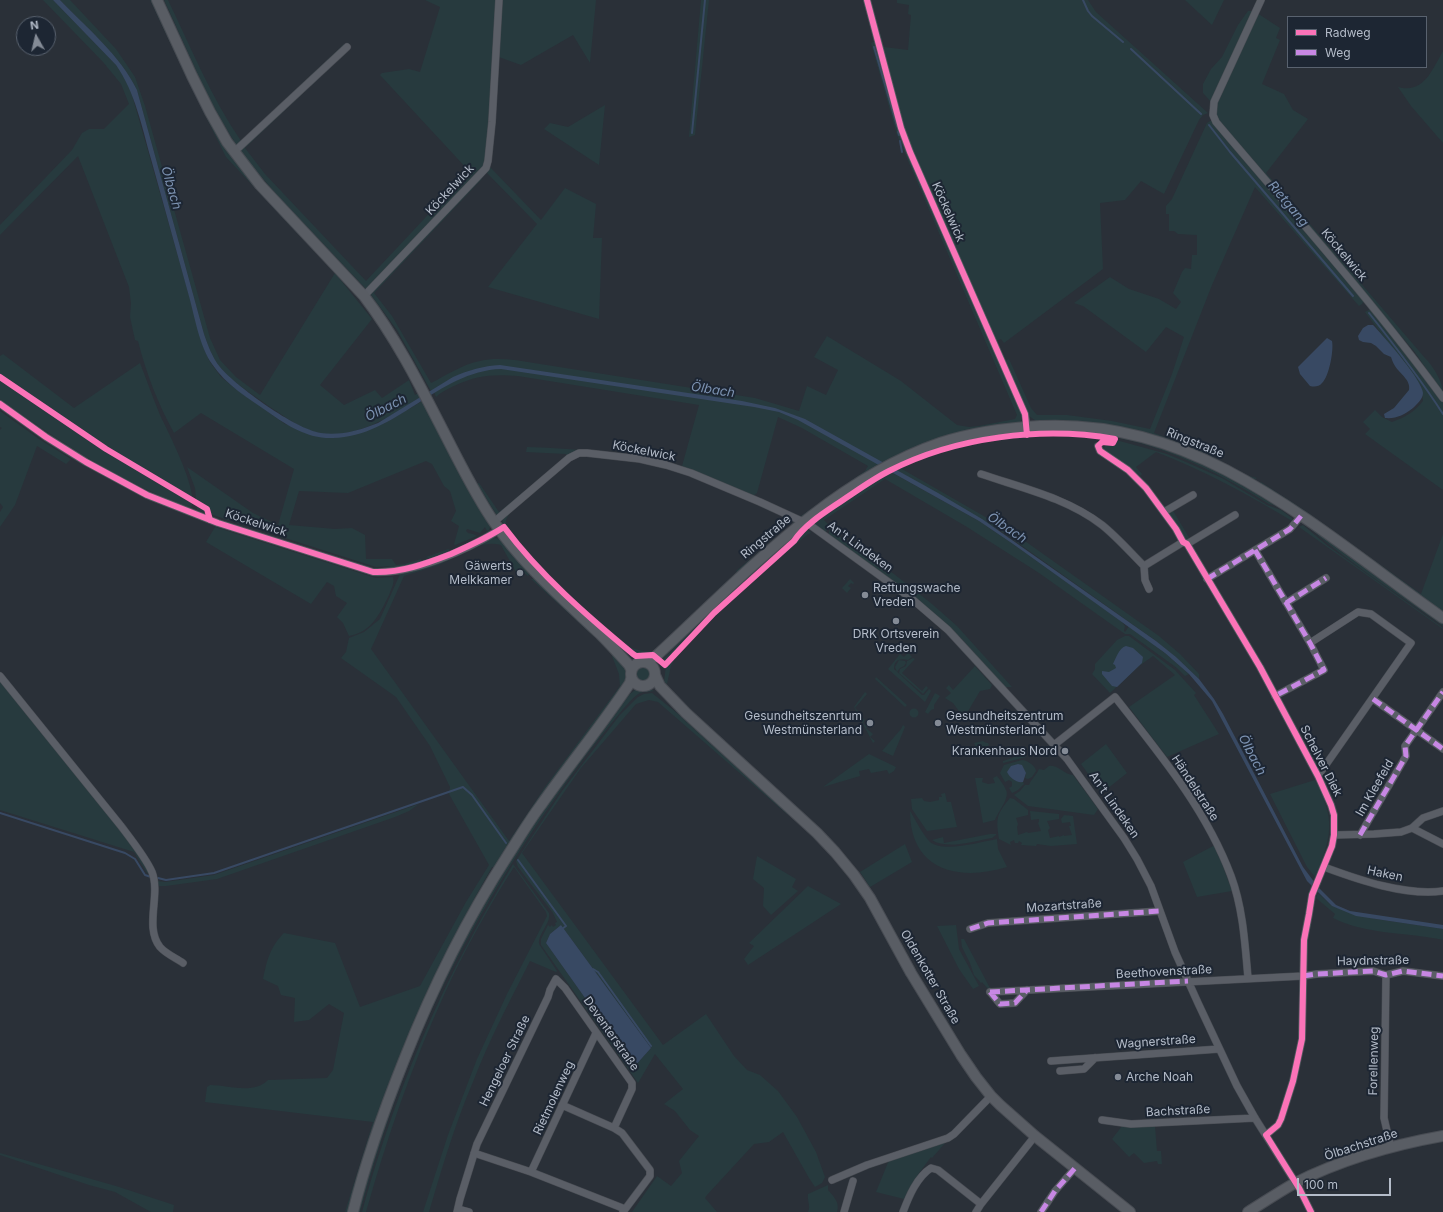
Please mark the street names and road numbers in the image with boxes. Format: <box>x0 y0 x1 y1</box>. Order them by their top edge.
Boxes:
street label: Köckelwick <box>423 162 477 218</box>
street label: Köckelwick <box>928 180 968 244</box>
street label: Köckelwick <box>1318 226 1370 284</box>
street label: Ringstraße <box>1164 425 1226 461</box>
street label: Köckelwick <box>611 438 677 464</box>
street label: Köckelwick <box>223 506 289 540</box>
street label: Ringstraße <box>738 512 794 562</box>
street label: An't Lindeken <box>824 518 896 576</box>
street label: Schelver Diek <box>1297 723 1345 799</box>
street label: Händelstraße <box>1168 752 1222 824</box>
street label: Im Kleefeld <box>1353 757 1397 819</box>
street label: An't Lindeken <box>1086 769 1142 841</box>
street label: Haken <box>1366 863 1404 885</box>
street label: Mozartstraße <box>1026 896 1102 916</box>
street label: Oldenkotter Straße <box>897 927 963 1027</box>
street label: Haydnstraße <box>1337 953 1409 969</box>
street label: Beethovenstraße <box>1116 962 1212 982</box>
street label: Deventerstraße <box>580 994 642 1074</box>
street label: Hengeloer Straße <box>477 1013 533 1109</box>
street label: Forellenweg <box>1366 1026 1382 1096</box>
street label: Wagnerstraße <box>1116 1032 1196 1052</box>
street label: Rietmolenweg <box>531 1059 577 1137</box>
street label: Bachstraße <box>1145 1102 1211 1120</box>
street label: Ölbachstraße <box>1323 1126 1399 1164</box>

